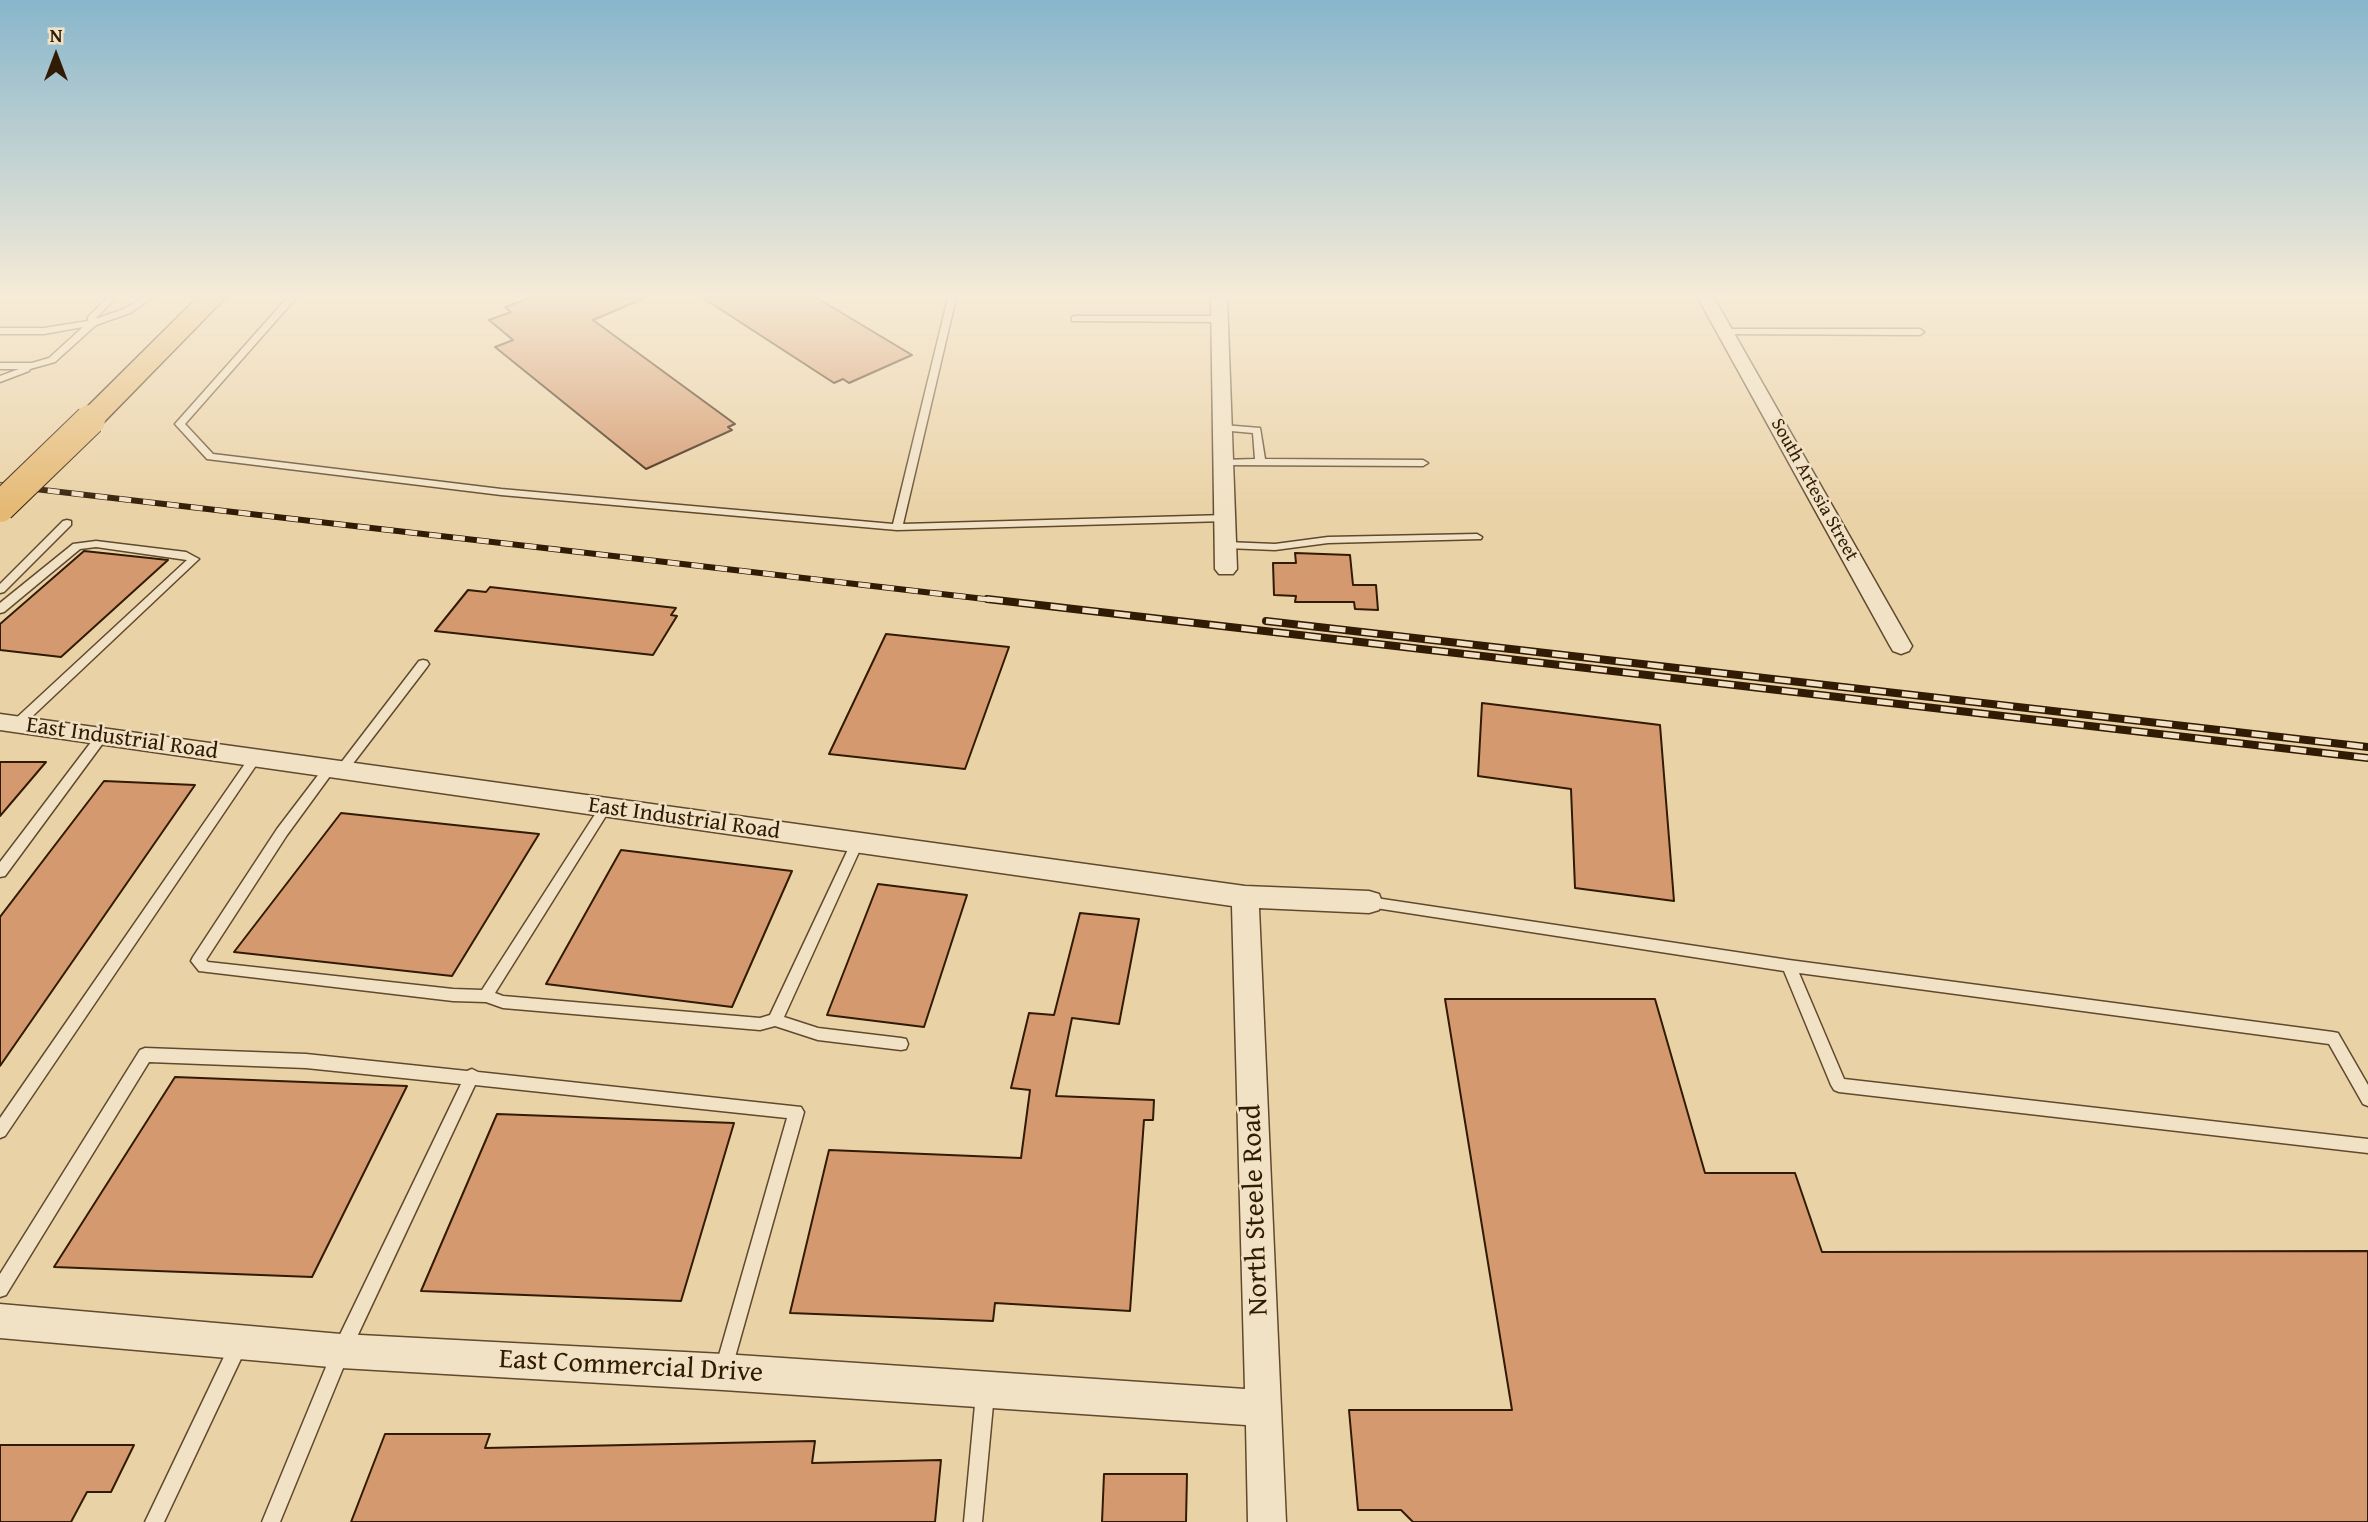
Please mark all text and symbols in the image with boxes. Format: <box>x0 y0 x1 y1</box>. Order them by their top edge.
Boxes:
north arrow <box>21 21 91 91</box>
text: N <box>50 21 62 49</box>
street label: South Artesia Street <box>1765 415 1863 565</box>
street label: East Industrial Road <box>24 712 220 766</box>
street label: East Industrial Road <box>586 792 782 846</box>
street label: North Steele Road <box>1236 1104 1276 1316</box>
street label: East Commercial Drive <box>498 1343 764 1391</box>

